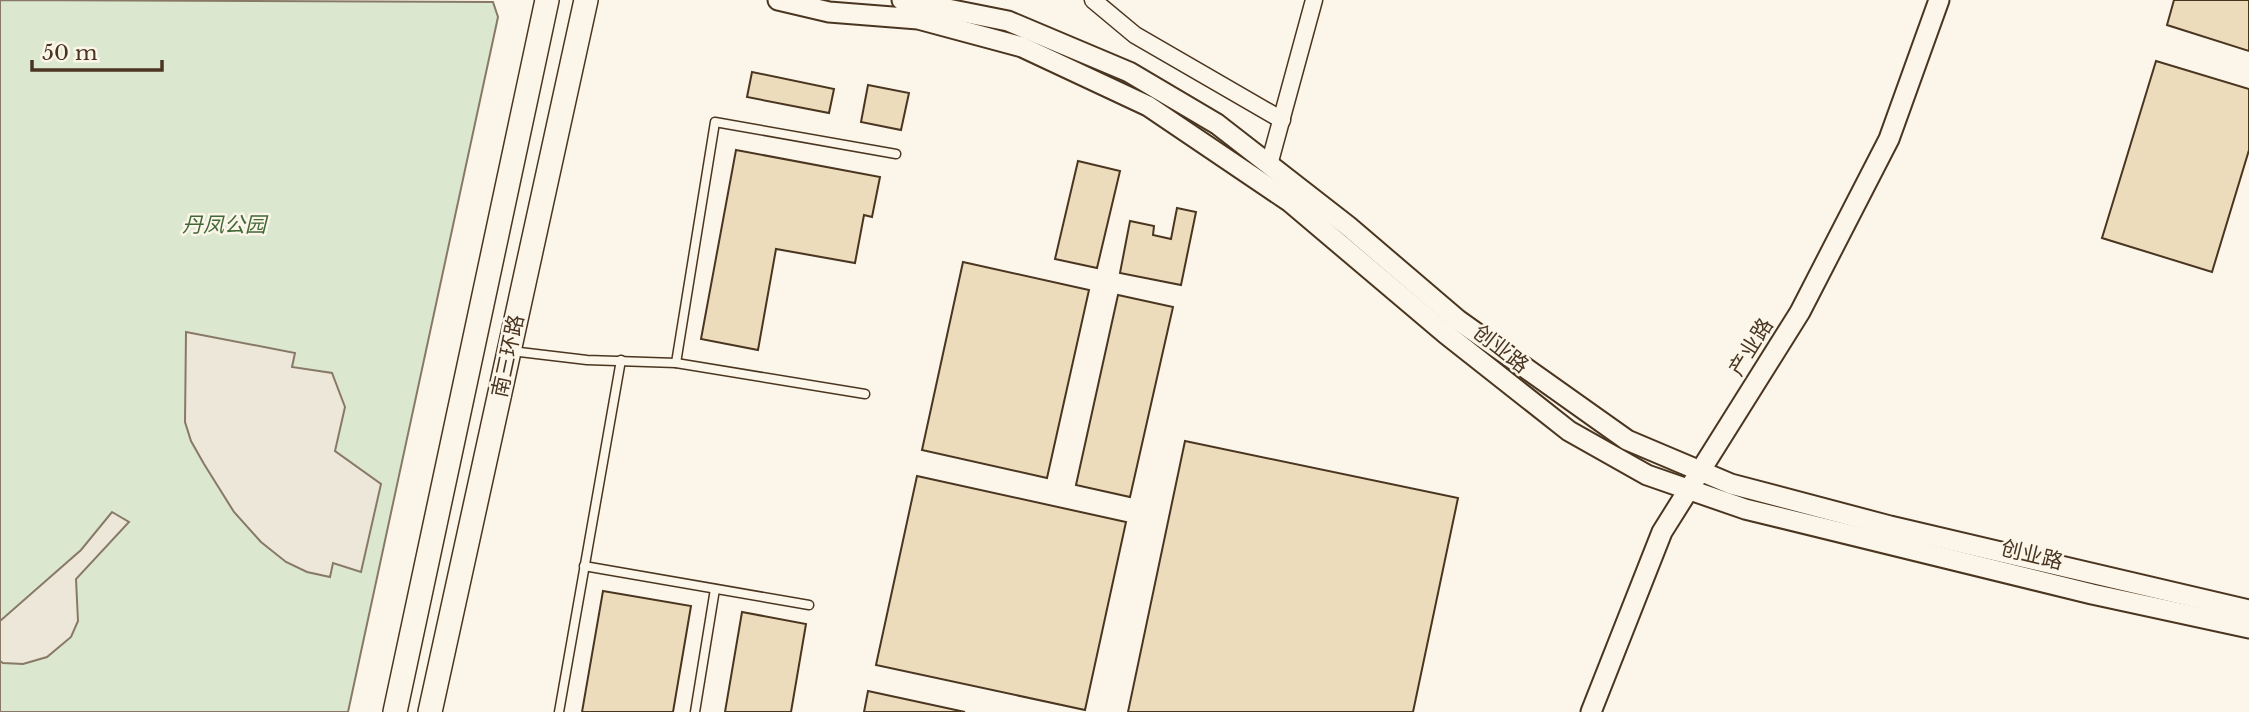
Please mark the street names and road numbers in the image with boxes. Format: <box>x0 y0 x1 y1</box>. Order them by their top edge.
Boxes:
street label: 南三环路 <box>487 312 529 400</box>
street label: 产业路 <box>1723 313 1779 381</box>
street label: 创业路 <box>1468 319 1534 379</box>
street label: 创业路 <box>1998 535 2066 575</box>

